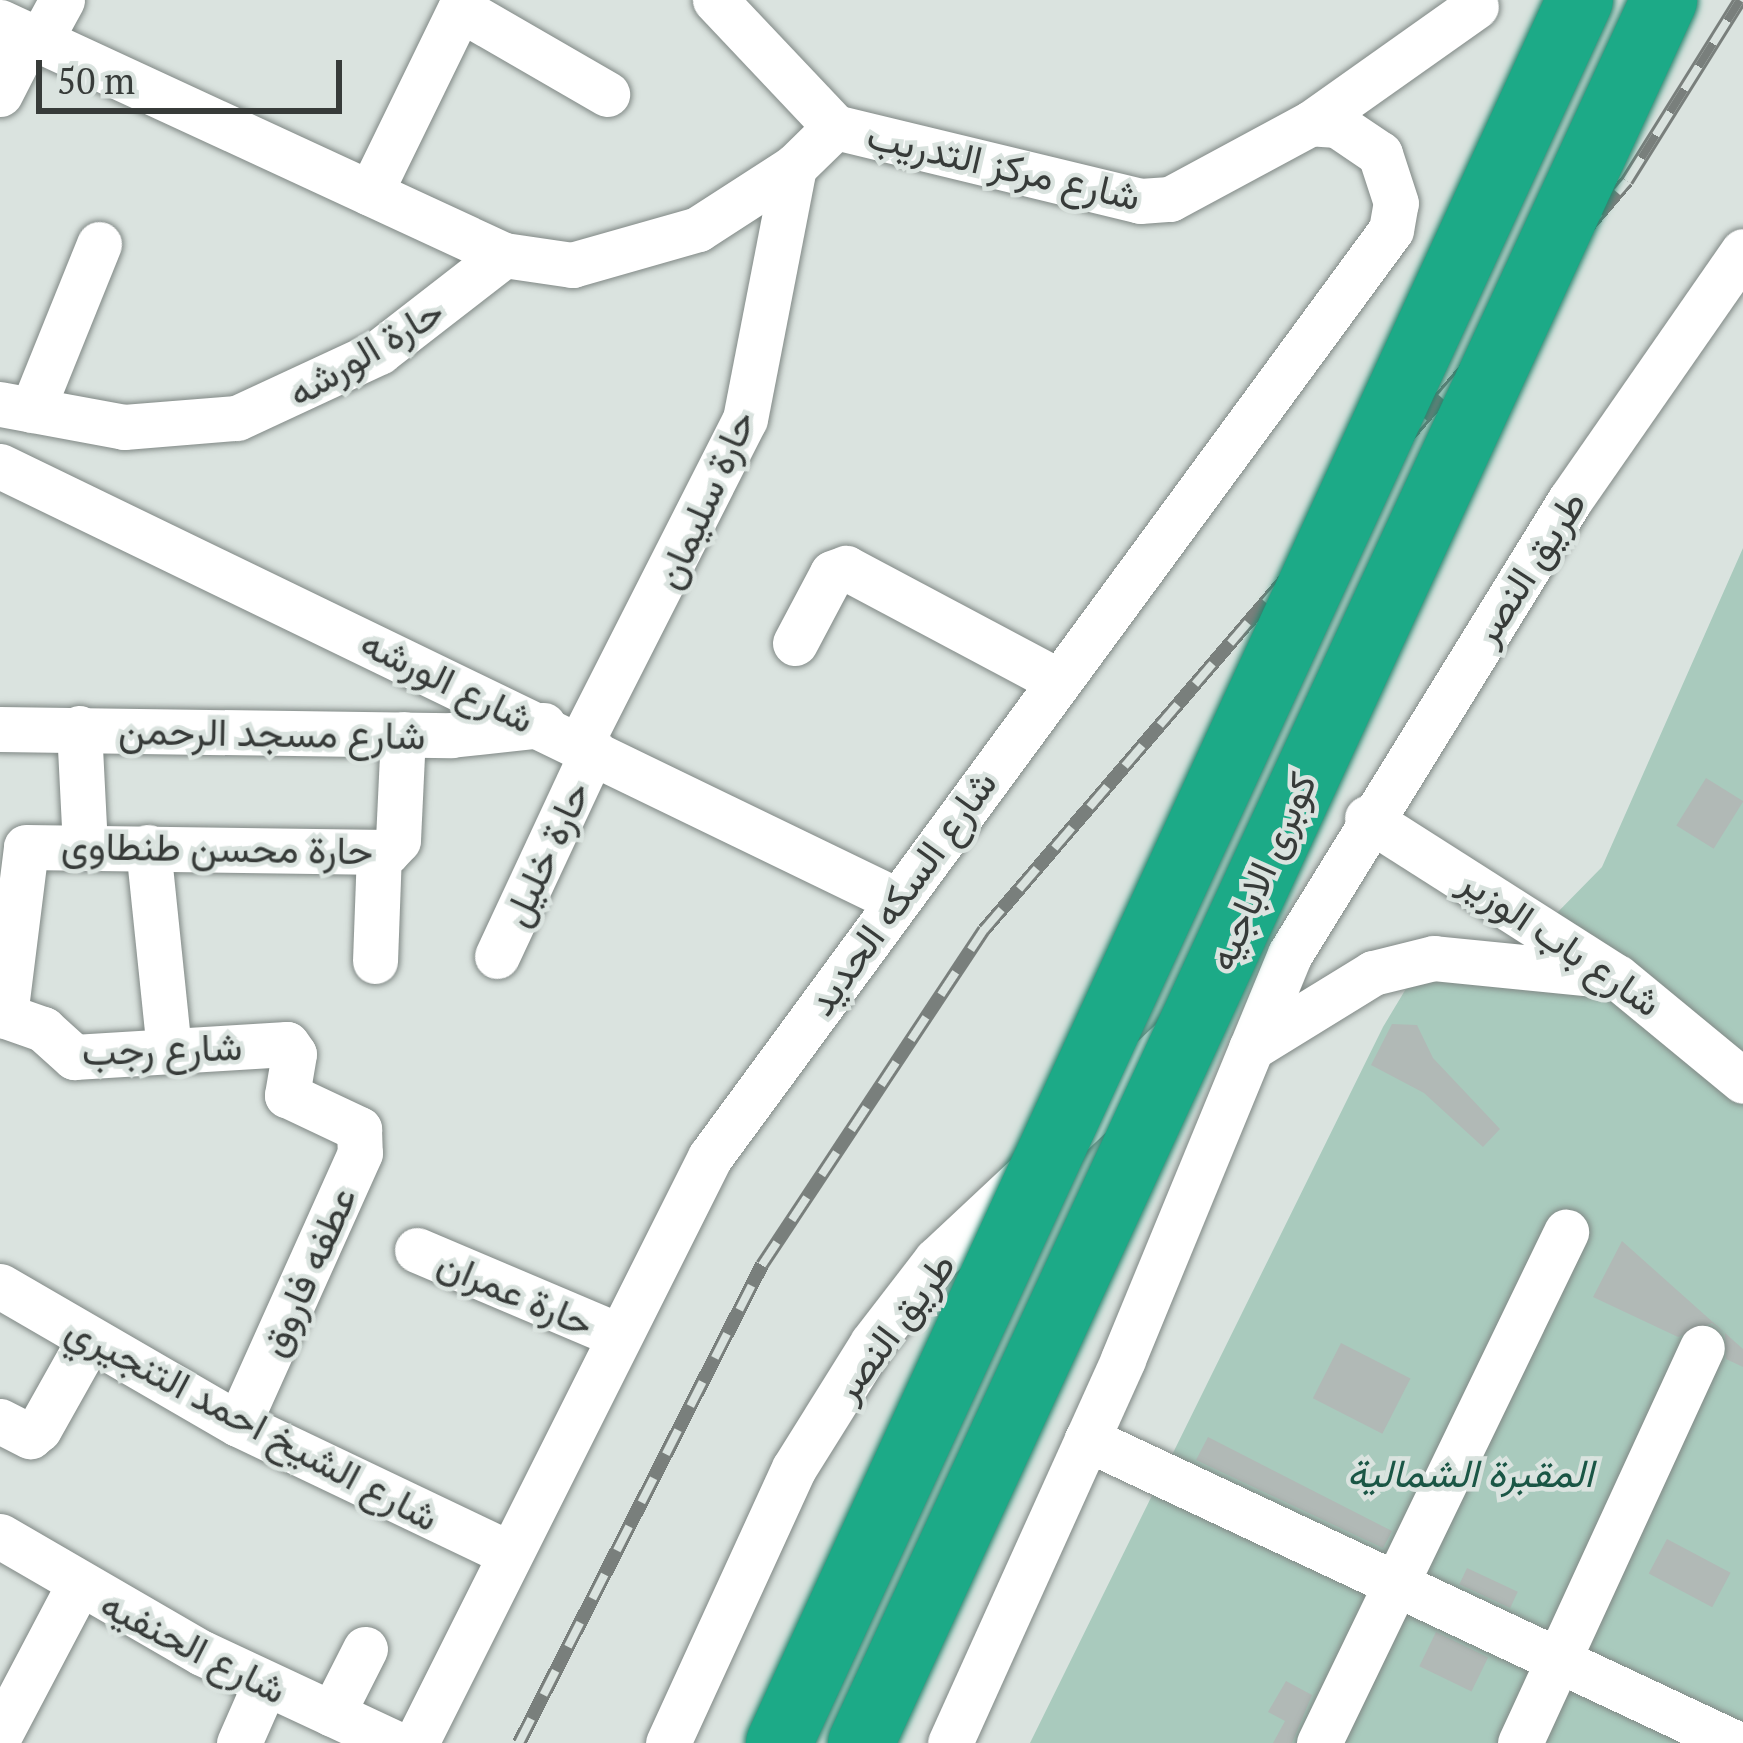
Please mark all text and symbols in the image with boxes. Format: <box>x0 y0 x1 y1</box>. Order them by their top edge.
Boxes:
scale bar <box>42 36 348 110</box>
text: 50 m <box>57 57 135 104</box>
street label: شارع مركز التدريب <box>863 111 1145 219</box>
street label: حارة الورشه <box>279 286 451 416</box>
street label: حارة سليمان <box>644 402 764 596</box>
street label: طريق النصر <box>1461 481 1595 653</box>
street label: شارع الورشه <box>354 618 542 742</box>
street label: شارع مسجد الرحمن <box>118 706 426 758</box>
street label: شارع السكه الحديد <box>796 760 1006 1024</box>
street label: كوبرى الاباجيه <box>1197 765 1325 977</box>
street label: حارة خليل <box>491 773 599 933</box>
street label: حارة محسن طنطاوى <box>61 821 373 873</box>
street label: شارع باب الوزير <box>1451 857 1671 1025</box>
street label: شارع رجب <box>81 1022 243 1074</box>
street label: عطفه فاروق <box>249 1179 365 1363</box>
street label: حارة عمران <box>431 1238 601 1346</box>
street label: طريق النصر <box>822 1242 964 1410</box>
street label: شارع الشيخ احمد التنجيري <box>59 1304 447 1540</box>
park label: المقبرة الشمالية <box>1347 1449 1593 1495</box>
street label: شارع الحنفيه <box>94 1579 294 1713</box>

